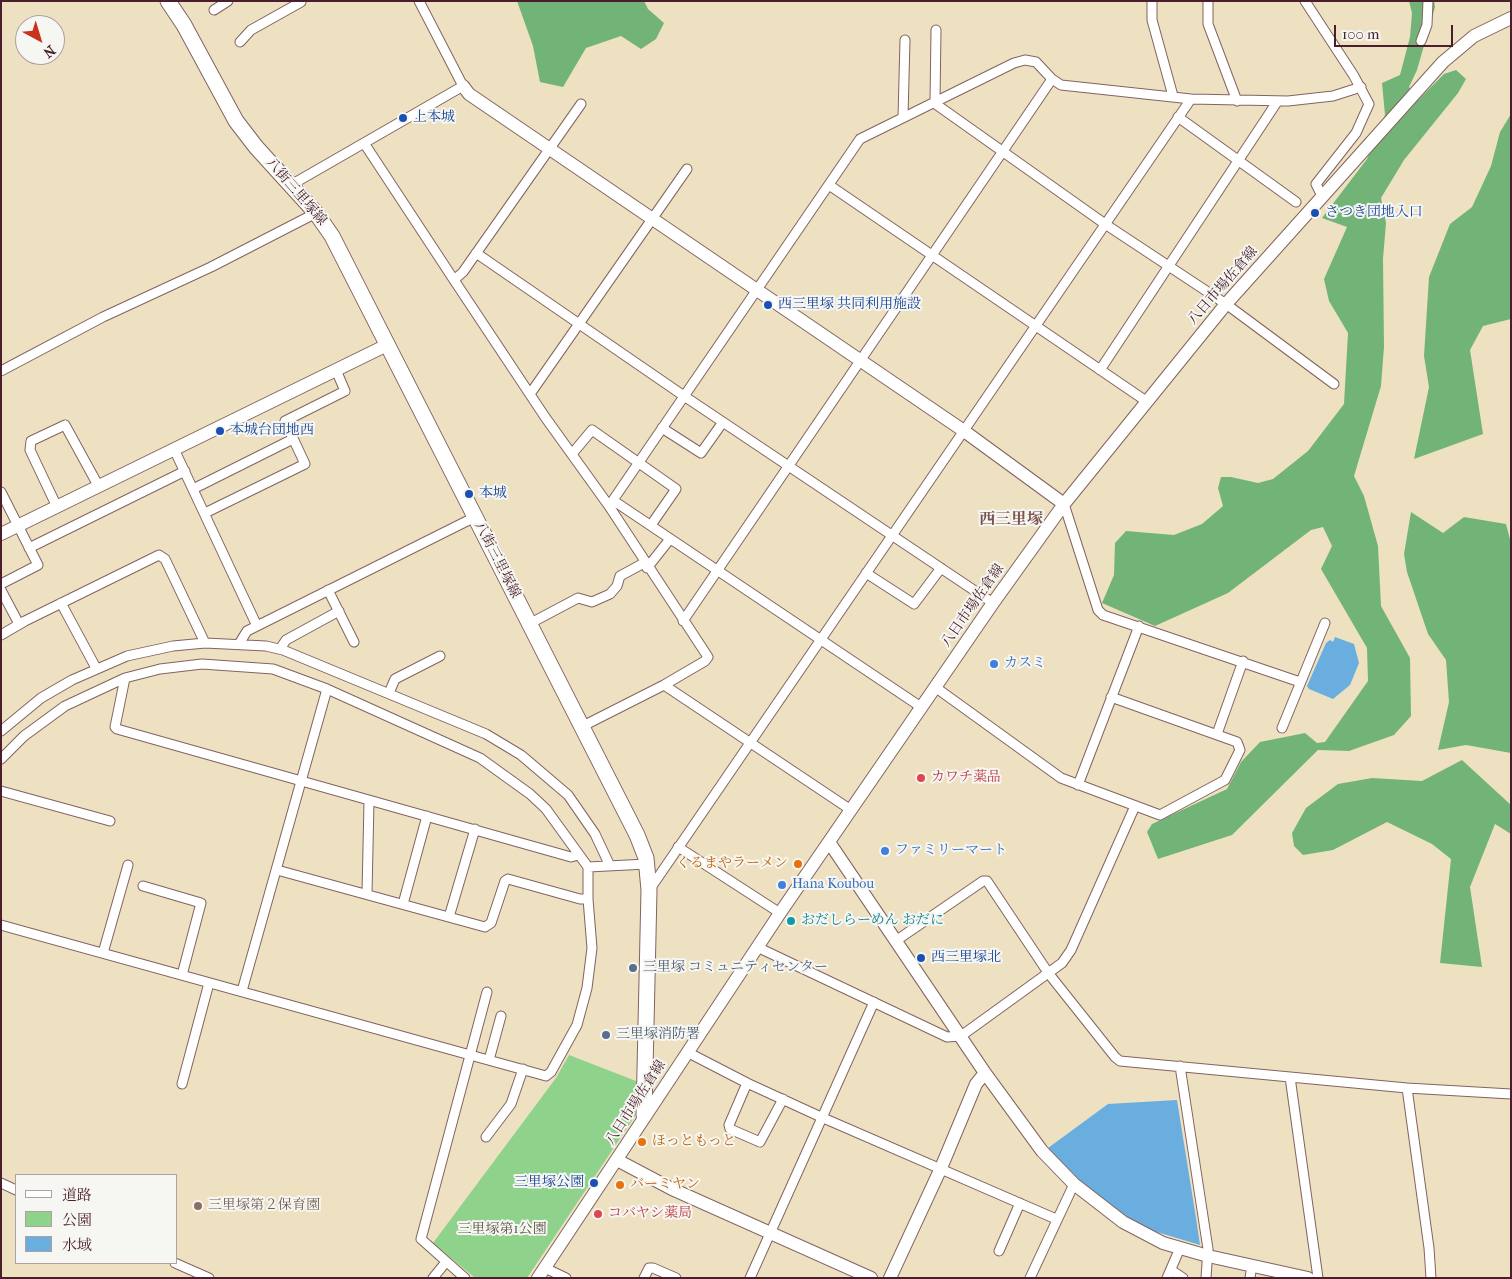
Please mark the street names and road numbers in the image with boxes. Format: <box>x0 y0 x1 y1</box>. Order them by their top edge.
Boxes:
street label: 八街三里塚線 <box>262 155 330 229</box>
street label: 八日市場佐倉線 <box>1185 244 1261 328</box>
street label: 八街三里塚線 <box>470 519 524 601</box>
street label: 八日市場佐倉線 <box>938 561 1008 651</box>
street label: 八日市場佐倉線 <box>602 1057 670 1149</box>

